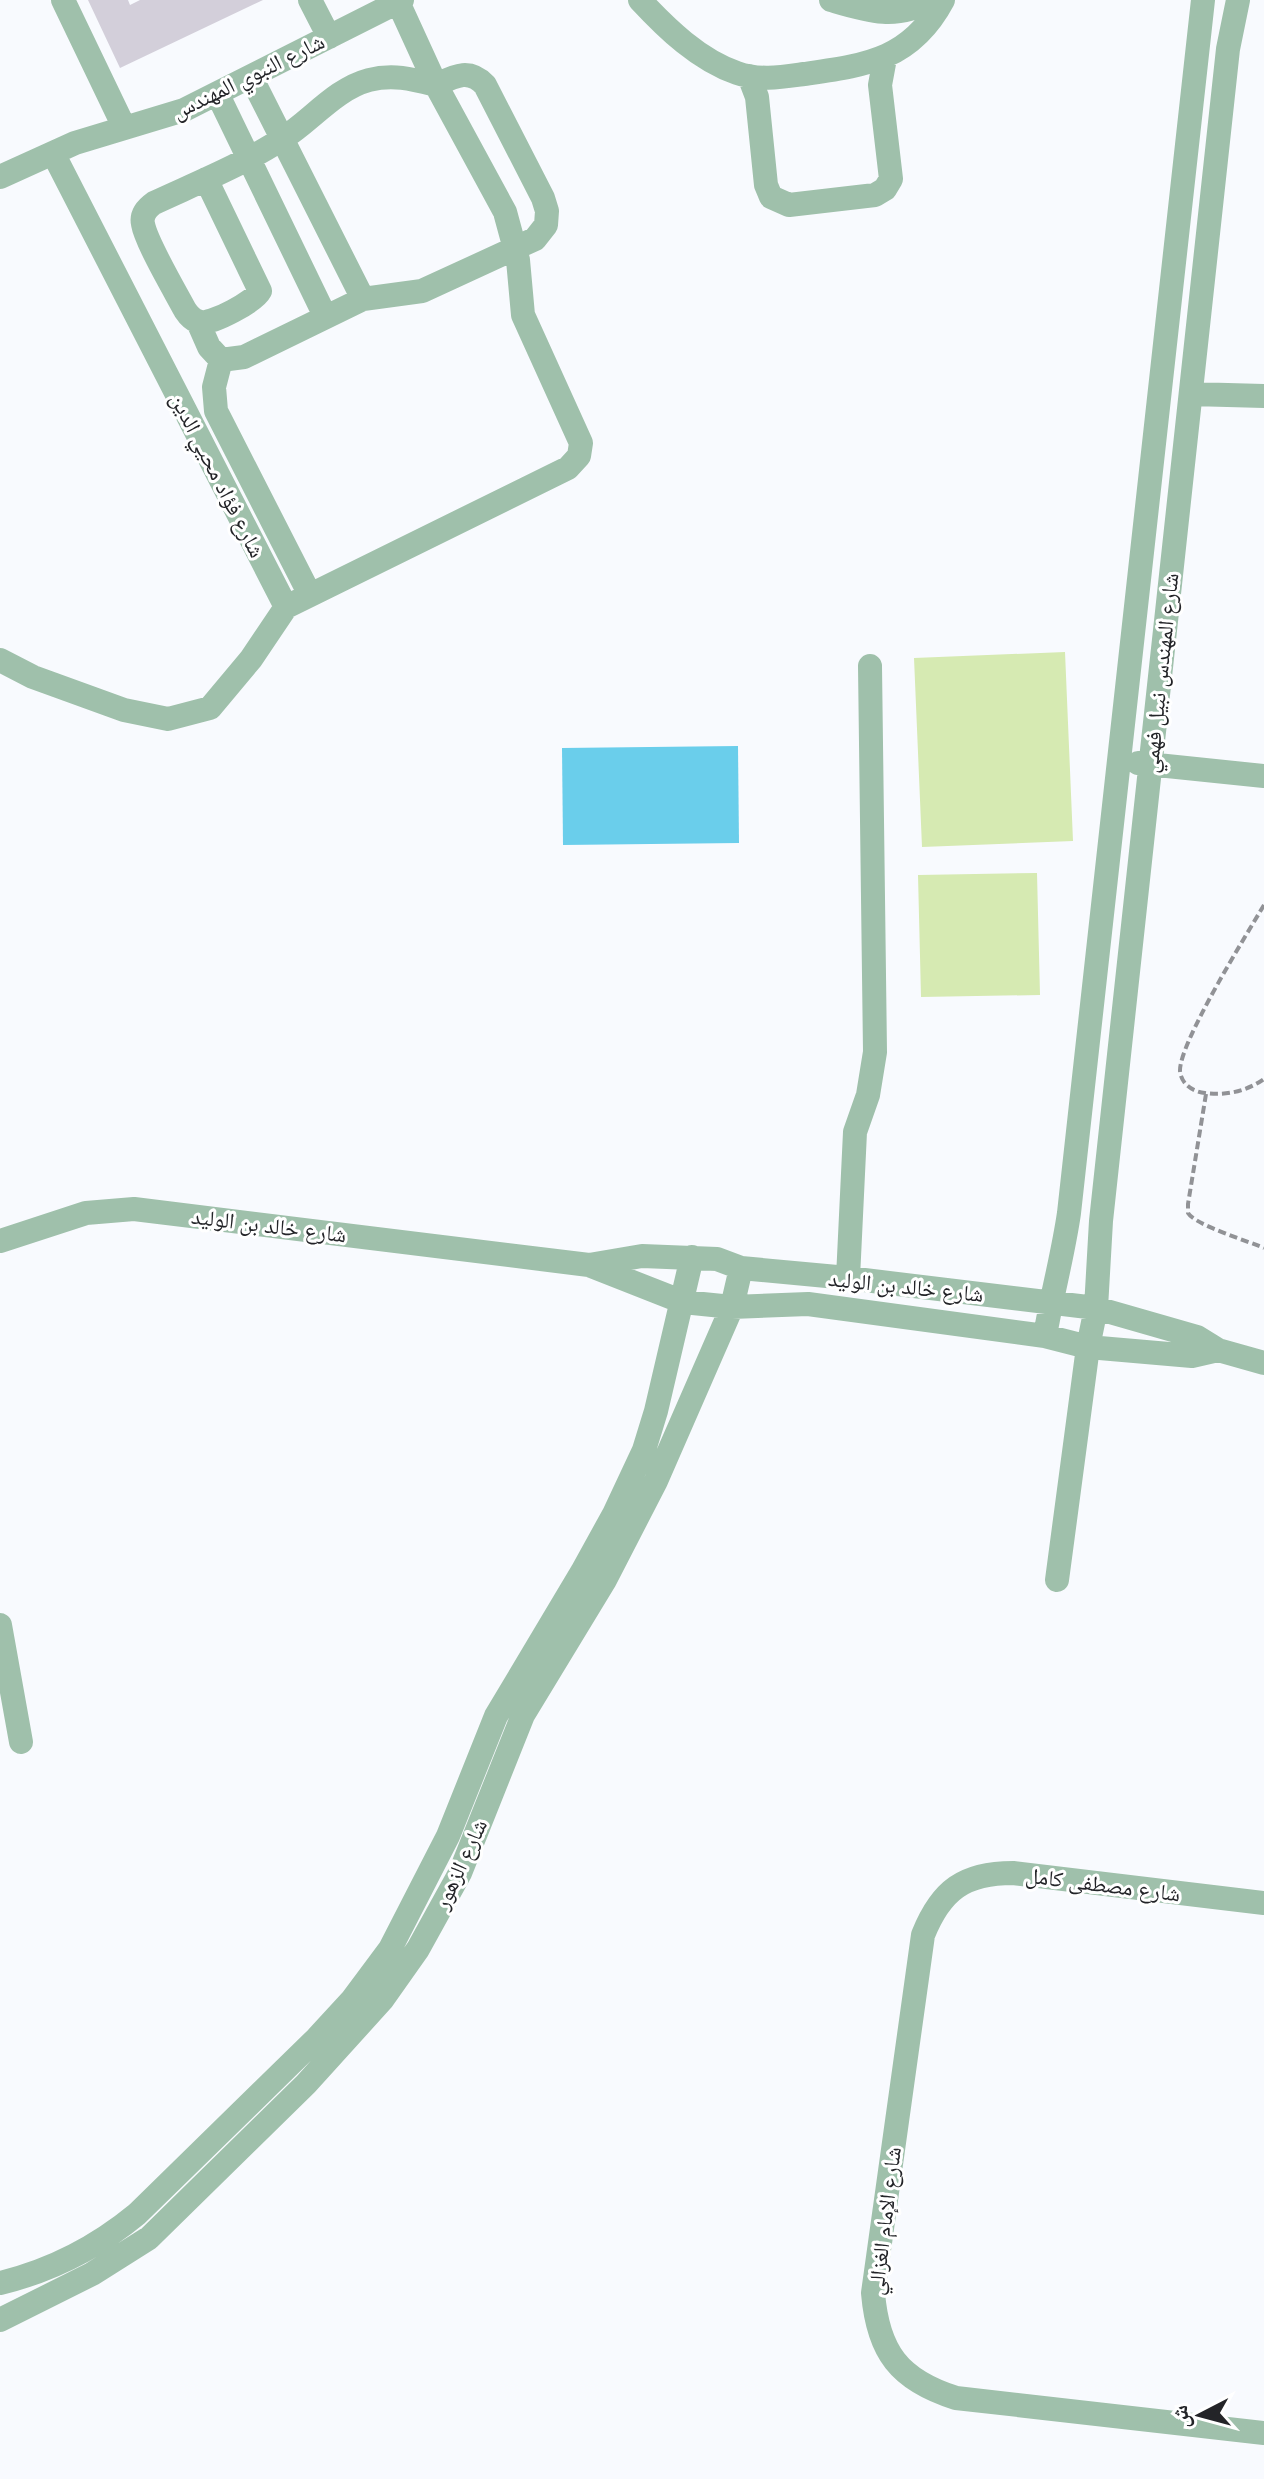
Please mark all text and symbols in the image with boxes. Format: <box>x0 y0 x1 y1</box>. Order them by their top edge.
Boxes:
street label: شارع النبوي المهندس <box>167 27 331 128</box>
street label: شارع فؤاد محيي الدين <box>161 388 272 564</box>
street label: شارع المهندس نبيل فهمي <box>1136 572 1188 775</box>
street label: شارع خالد بن الوليد <box>190 1202 348 1248</box>
street label: شارع خالد بن الوليد <box>827 1264 985 1308</box>
street label: شارع الزهور <box>427 1814 493 1914</box>
street label: شارع مصطفى كامل <box>1024 1861 1182 1907</box>
street label: شارع الإمام الغزالي <box>861 2145 911 2297</box>
north arrow <box>1160 2375 1240 2455</box>
text: ش <box>1165 2404 1195 2430</box>

